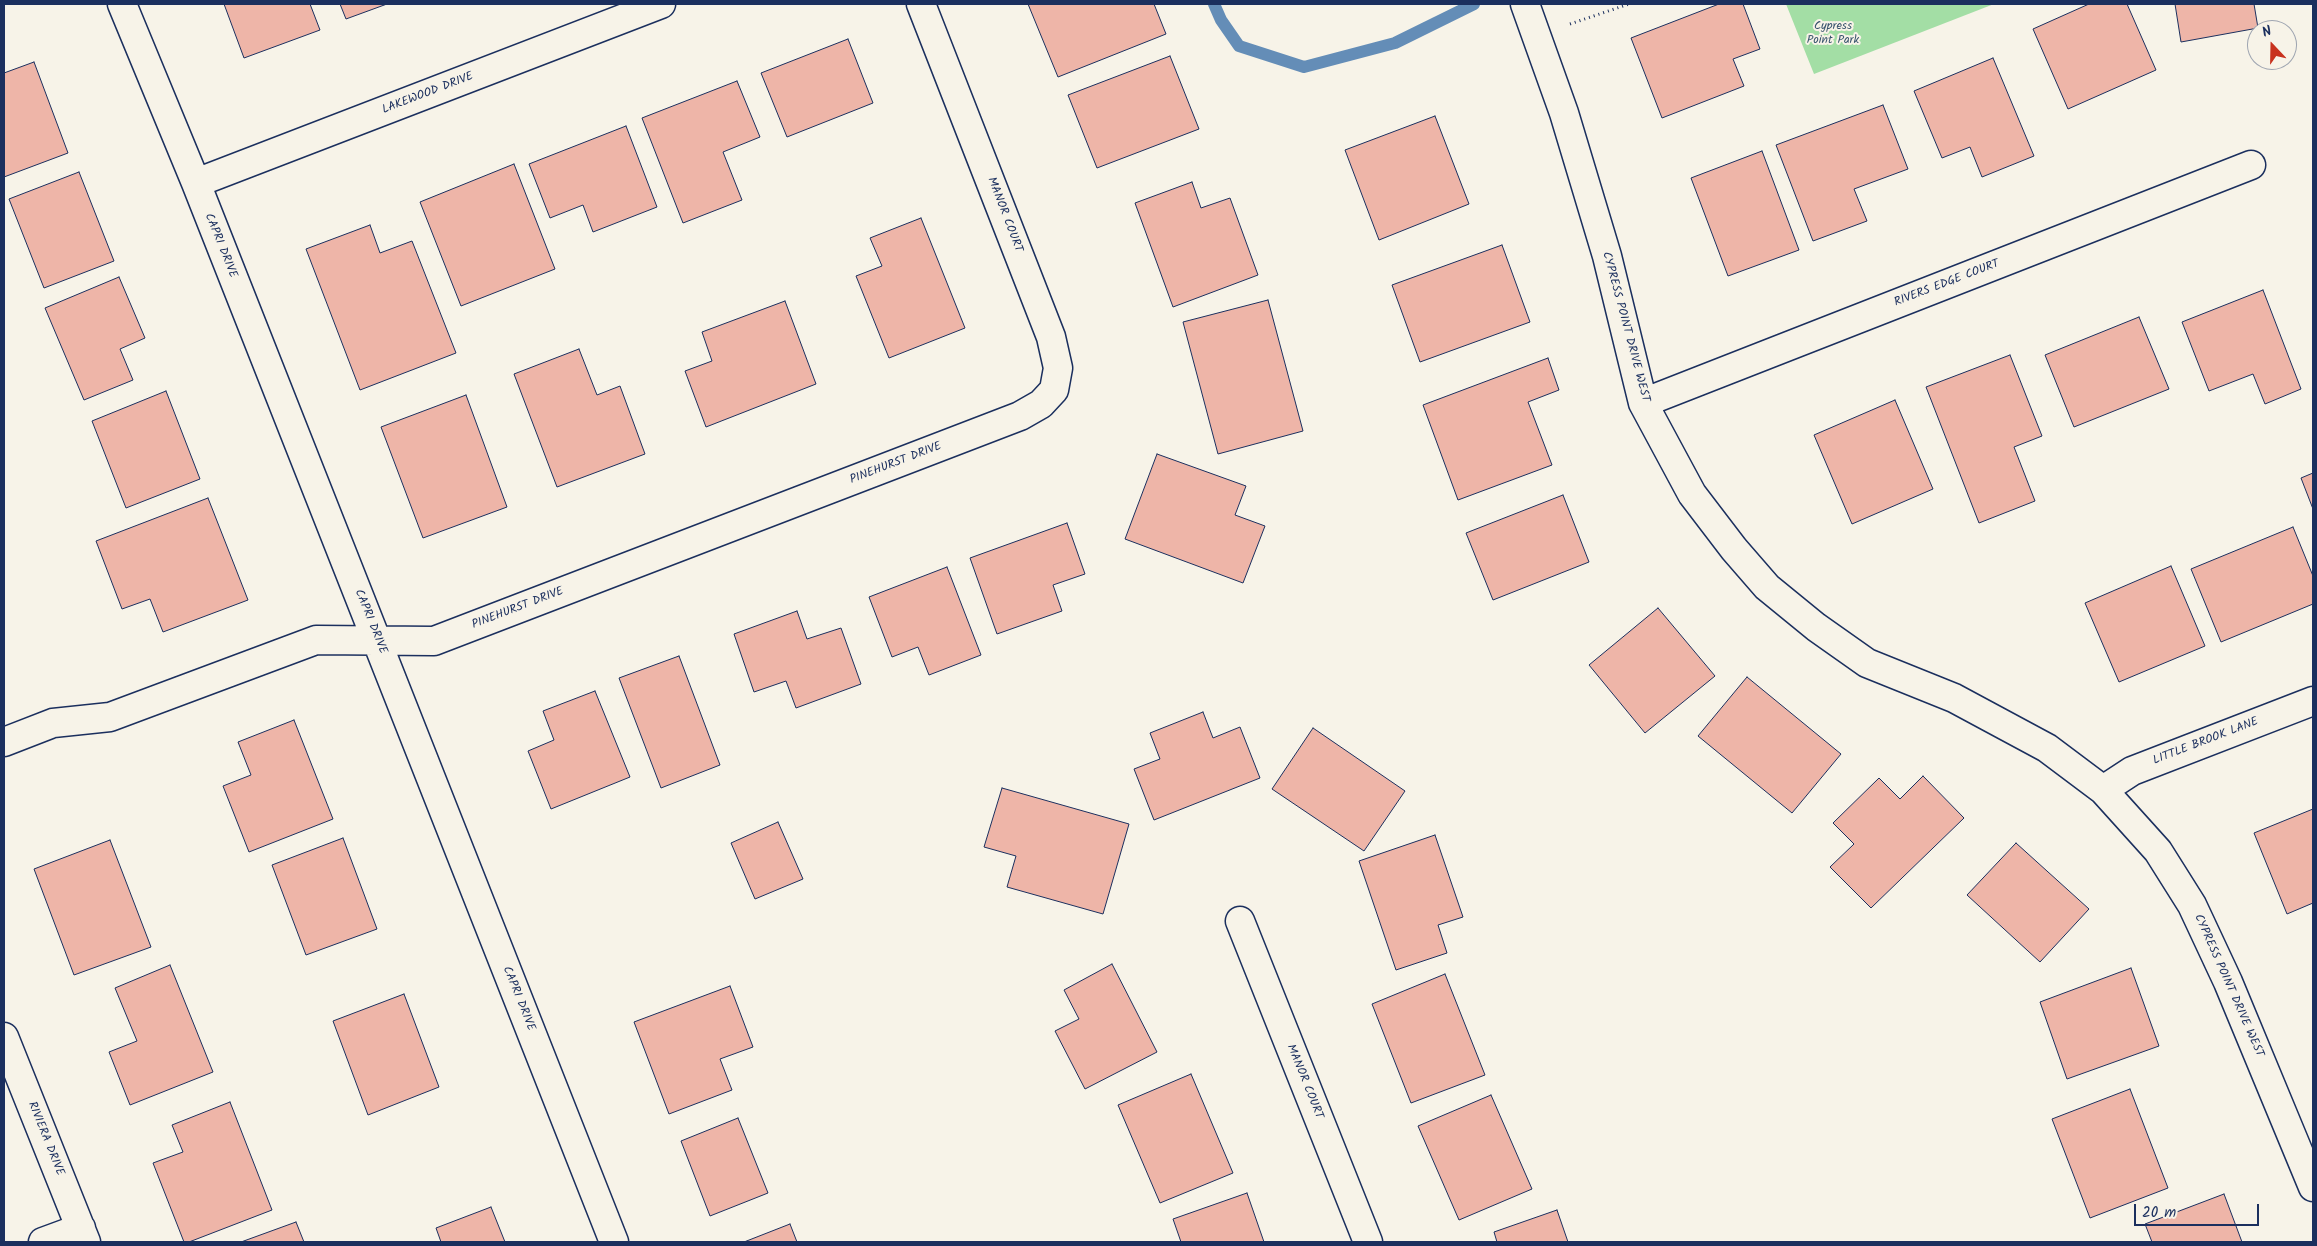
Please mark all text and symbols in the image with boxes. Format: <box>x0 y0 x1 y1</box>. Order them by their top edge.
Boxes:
park label: Cypress Point Park <box>1807 20 1859 48</box>
north arrow <box>2247 20 2297 70</box>
text: N <box>2259 20 2275 44</box>
street label: LAKEWOOD DRIVE <box>380 70 476 118</box>
street label: MANOR COURT <box>983 175 1025 255</box>
street label: CAPRI DRIVE <box>201 212 239 280</box>
street label: CYPRESS POINT DRIVE WEST <box>1598 250 1652 404</box>
street label: RIVERS EDGE COURT <box>1892 257 2002 311</box>
street label: PINEHURST DRIVE <box>848 440 944 488</box>
street label: PINEHURST DRIVE <box>470 585 566 633</box>
street label: CAPRI DRIVE <box>351 588 389 656</box>
street label: LITTLE BROOK LANE <box>2151 715 2261 769</box>
street label: CYPRESS POINT DRIVE WEST <box>2190 912 2266 1060</box>
street label: CAPRI DRIVE <box>499 965 537 1033</box>
street label: MANOR COURT <box>1282 1043 1326 1121</box>
street label: RIVIERA DRIVE <box>24 1100 66 1178</box>
scale bar <box>2137 1194 2262 1226</box>
text: 20 m <box>2142 1201 2176 1225</box>

